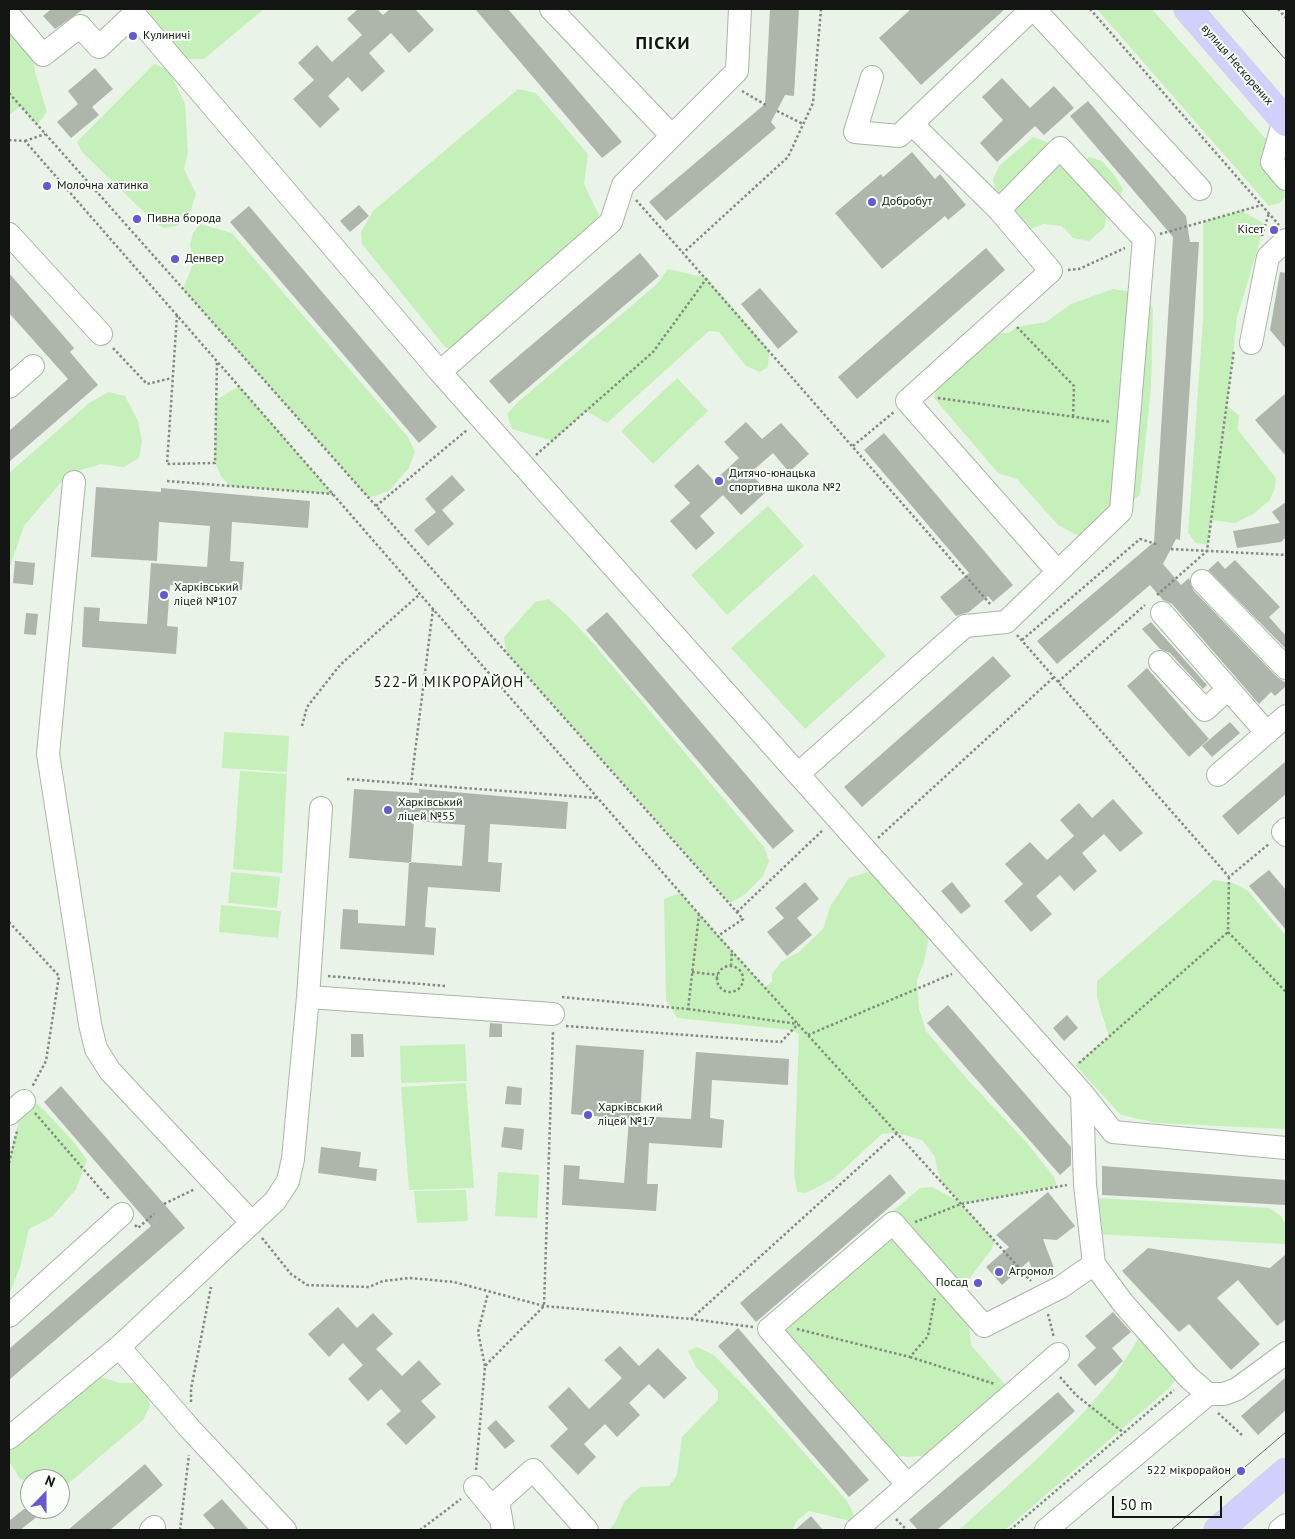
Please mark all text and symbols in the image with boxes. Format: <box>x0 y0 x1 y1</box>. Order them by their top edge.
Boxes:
street label: вулиця Нескорених <box>1198 22 1276 108</box>
place label: Кулиничі <box>143 29 190 43</box>
marker: Кулиничі <box>127 30 139 42</box>
district label: ПІСКИ <box>635 33 691 55</box>
place label: Молочна хатинка <box>57 179 148 193</box>
marker: Молочна хатинка <box>41 180 53 192</box>
place label: Добробут <box>882 195 932 209</box>
marker: Добробут <box>866 196 878 208</box>
place label: Пивна борода <box>147 212 221 226</box>
marker: Пивна борода <box>131 213 143 225</box>
place label: Кісет <box>1237 223 1264 237</box>
marker: Кісет <box>1268 224 1280 236</box>
place label: Денвер <box>185 252 224 266</box>
marker: Денвер <box>169 253 181 265</box>
place label: Дитячо-юнацька спортивна школа №2 <box>729 467 841 495</box>
marker: Дитячо-юнацька спортивна школа №2 <box>713 475 725 487</box>
place label: Харківський ліцей №107 <box>174 581 239 609</box>
marker: Харківський ліцей №107 <box>158 589 170 601</box>
district label: 522-Й МІКРОРАЙОН <box>372 674 526 692</box>
place label: Харківський ліцей №55 <box>398 796 463 824</box>
marker: Харківський ліцей №55 <box>382 804 394 816</box>
place label: Харківський ліцей №17 <box>598 1101 663 1129</box>
marker: Харківський ліцей №17 <box>582 1109 594 1121</box>
place label: Агромол <box>1009 1265 1054 1279</box>
marker: Агромол <box>993 1266 1005 1278</box>
place label: Посад <box>936 1276 968 1290</box>
marker: Посад <box>972 1277 984 1289</box>
place label: 522 мікрорайон <box>1147 1464 1231 1478</box>
marker: 522 мікрорайон <box>1235 1465 1247 1477</box>
north arrow <box>20 1469 70 1519</box>
text: N <box>43 1471 58 1491</box>
scale bar <box>1115 1486 1225 1518</box>
text: 50 m <box>1120 1495 1153 1514</box>

